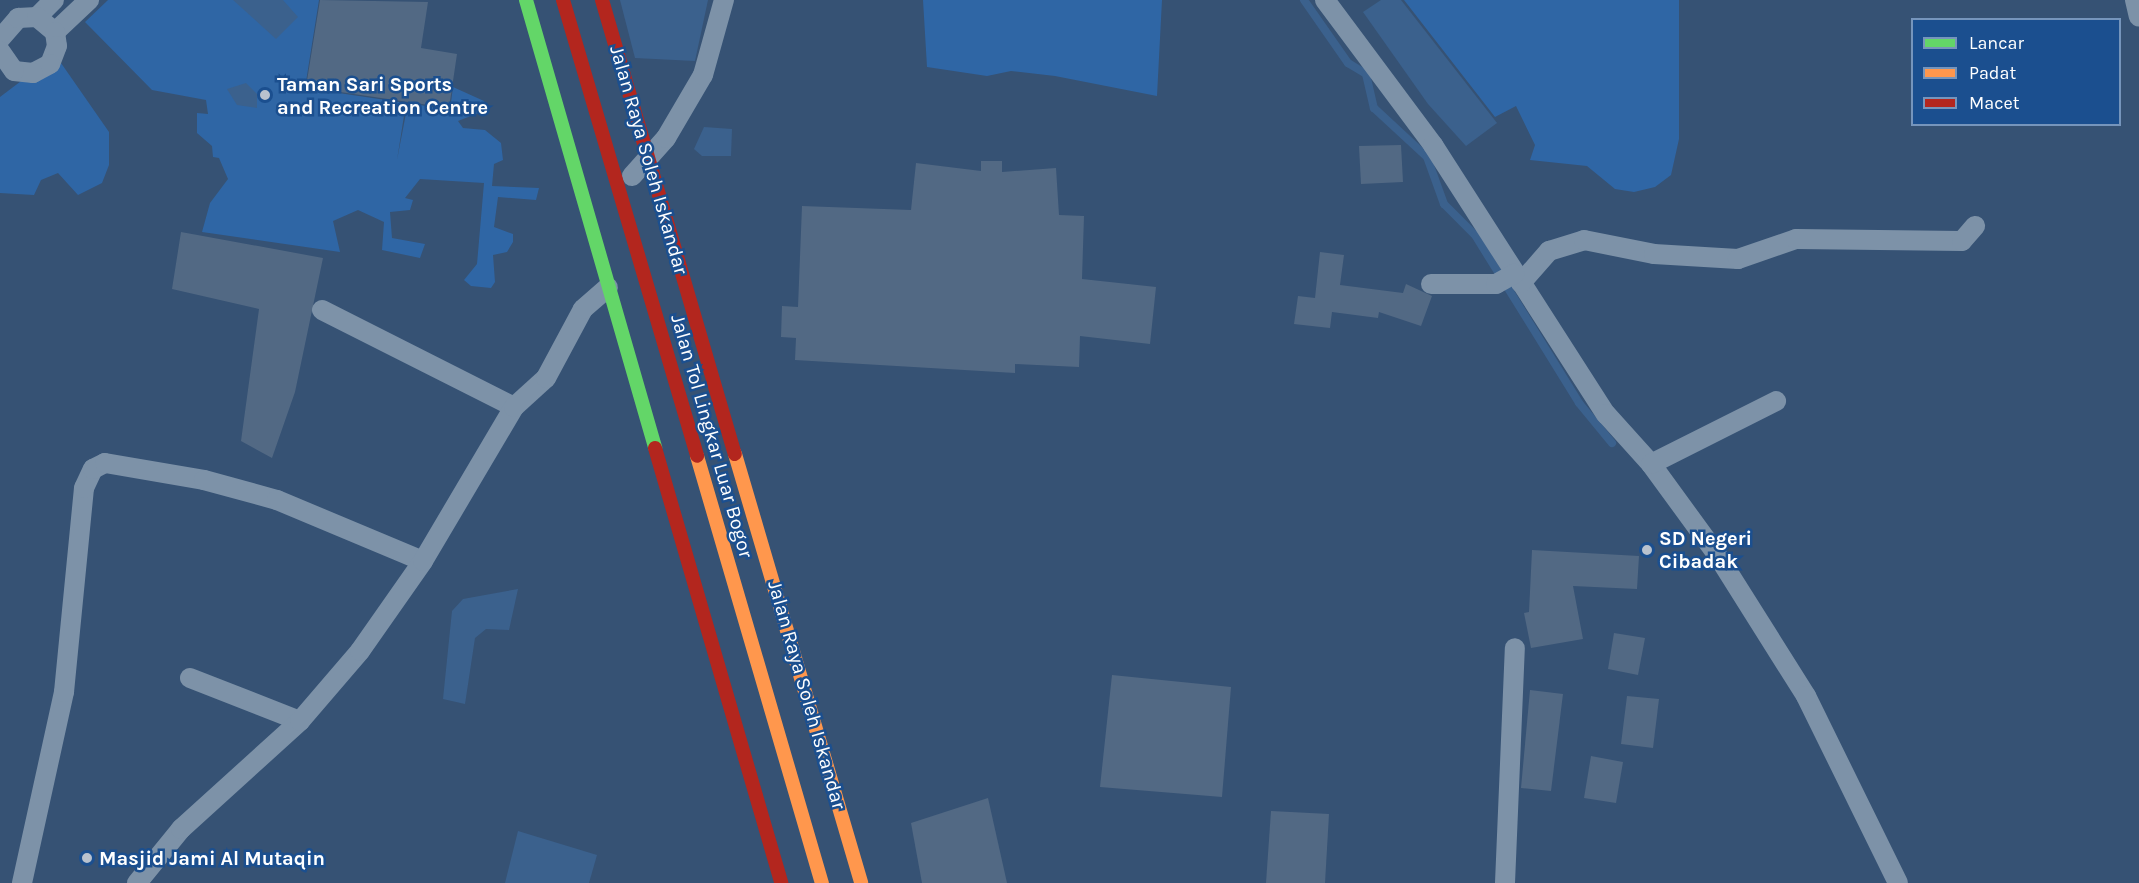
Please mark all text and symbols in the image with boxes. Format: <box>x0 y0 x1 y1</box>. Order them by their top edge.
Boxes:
legend <box>1911 18 2121 126</box>
text: Lancar <box>1969 32 2024 54</box>
street label: Jalan Raya Soleh Iskandar <box>605 43 693 277</box>
text: Padat <box>1969 62 2016 84</box>
place label: Taman Sari Sports and Recreation Centre <box>277 72 488 119</box>
marker: Taman Sari Sports and Recreation Centre <box>258 88 272 102</box>
text: Macet <box>1969 92 2019 114</box>
street label: Jalan Tol Lingkar Luar Bogor <box>666 311 758 561</box>
place label: SD Negeri Cibadak <box>1659 526 1752 573</box>
marker: SD Negeri Cibadak <box>1640 543 1654 557</box>
street label: Jalan Raya Soleh Iskandar <box>763 578 851 812</box>
place label: Masjid Jami Al Mutaqin <box>99 846 325 870</box>
marker: Masjid Jami Al Mutaqin <box>80 851 94 865</box>

